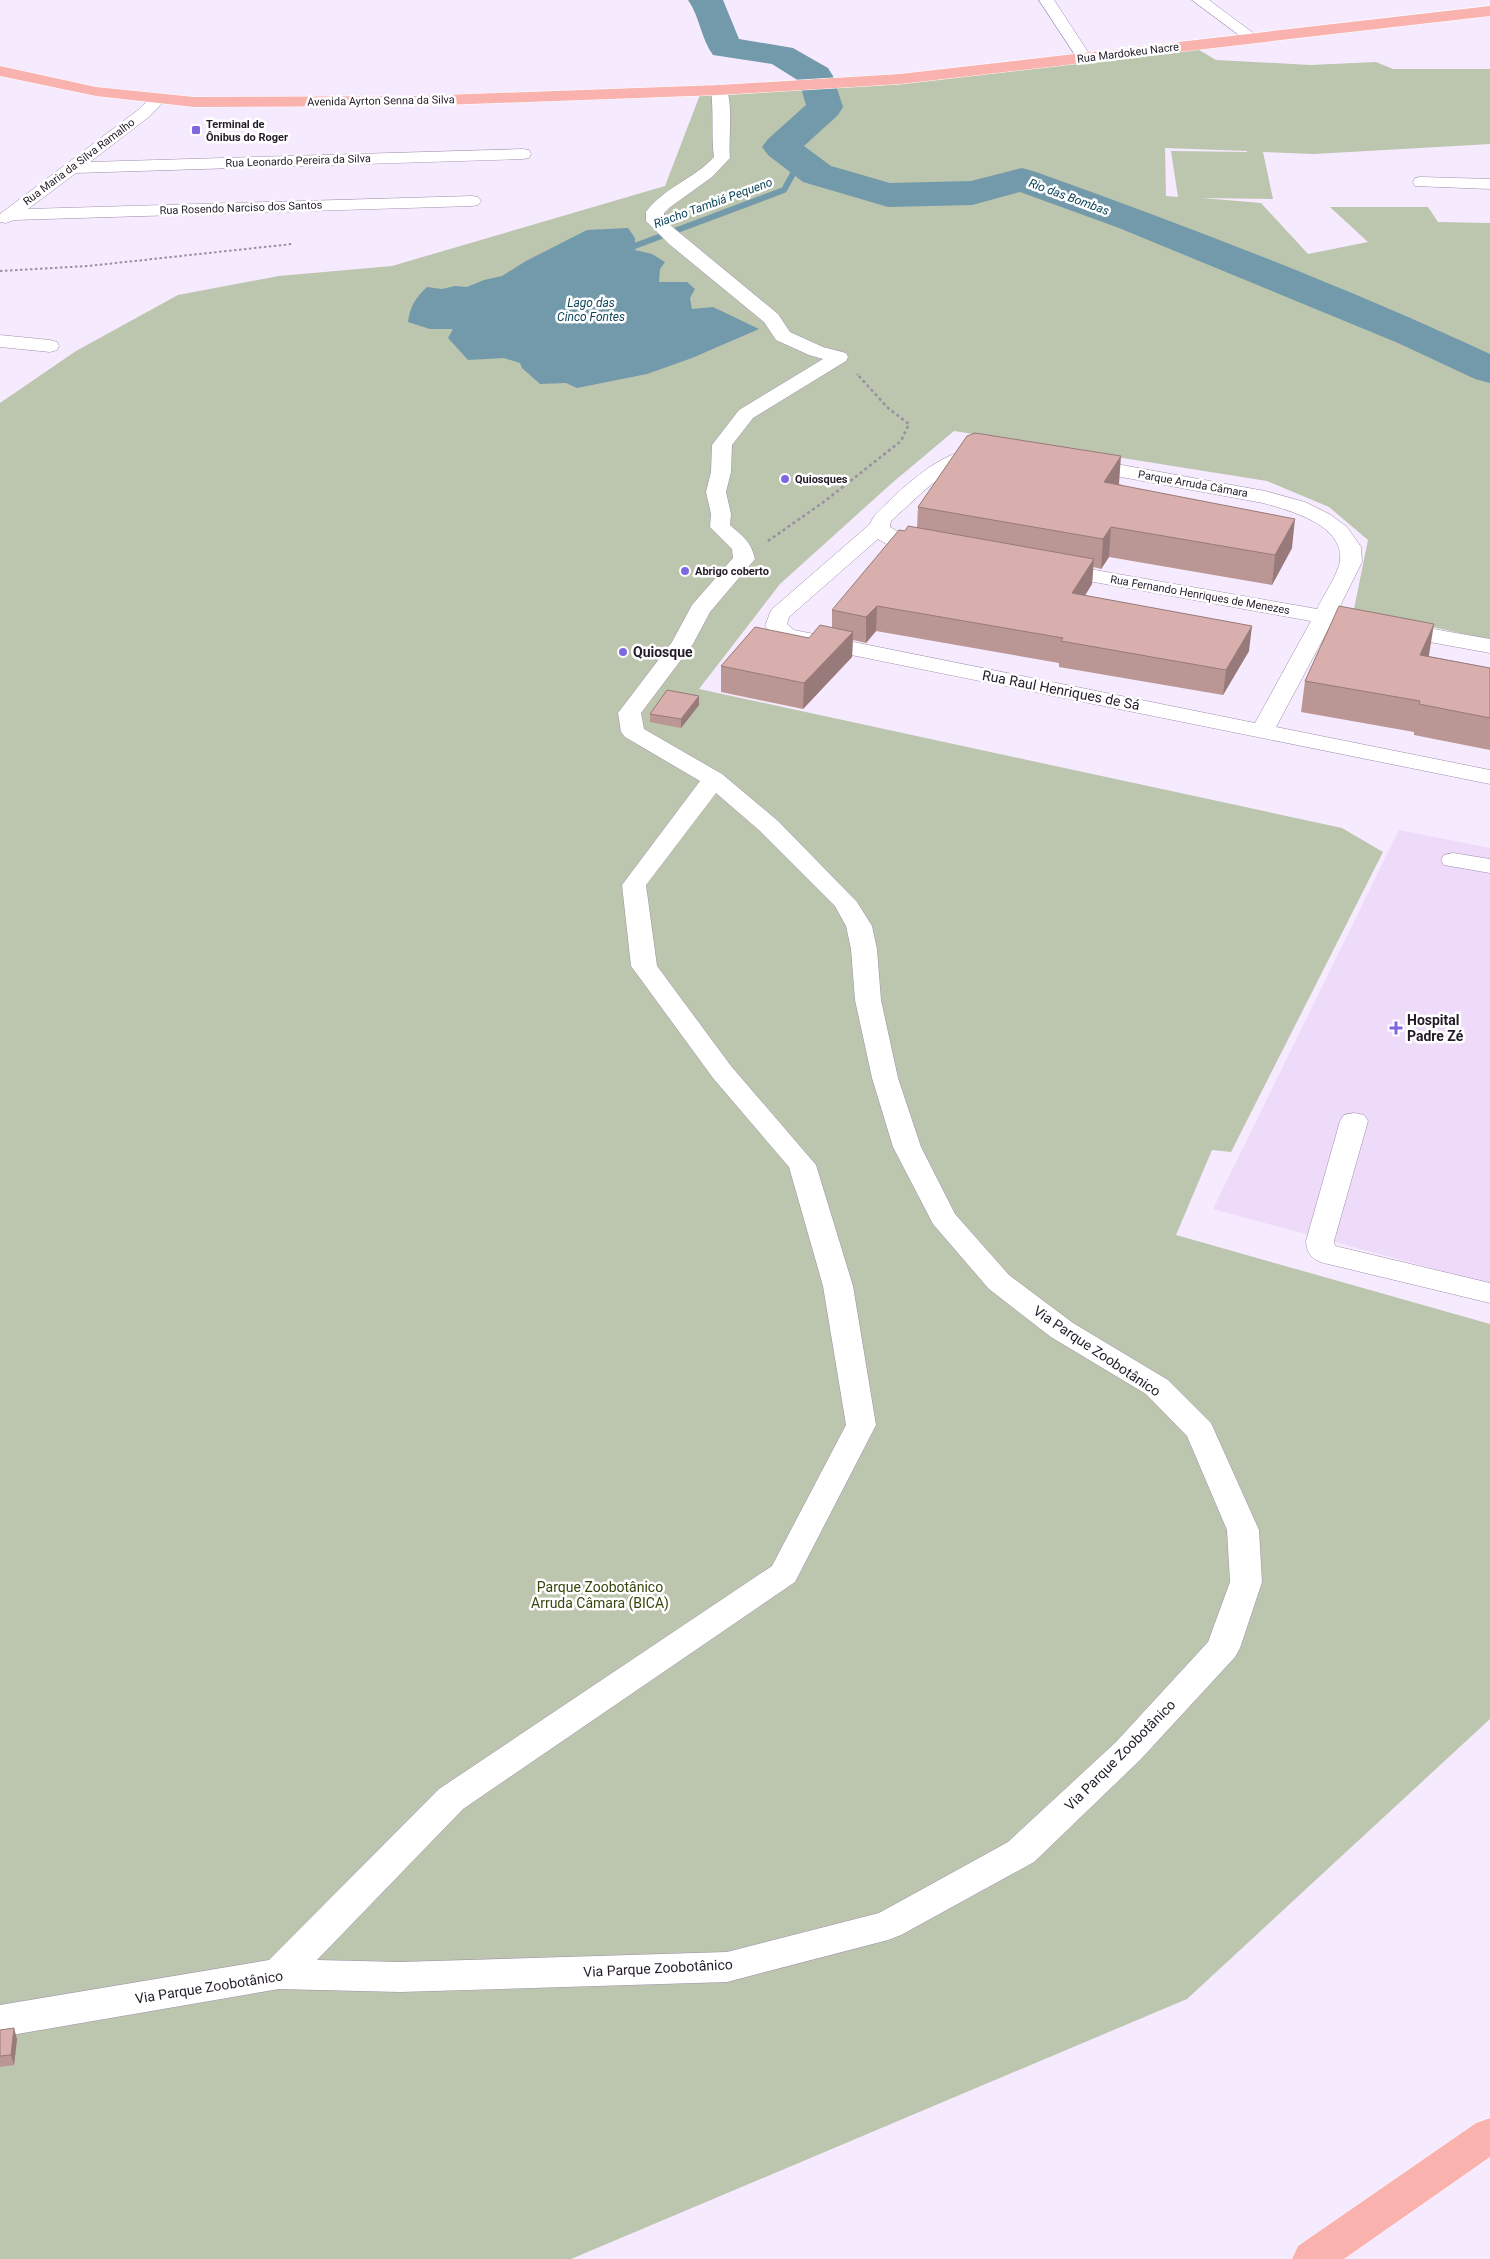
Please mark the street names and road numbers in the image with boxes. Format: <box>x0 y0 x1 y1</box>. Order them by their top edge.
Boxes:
street label: Rua Mardokeu Nacre <box>1076 40 1180 66</box>
street label: Avenida Ayrton Senna da Silva <box>307 93 455 109</box>
street label: Rua Maria da Silva Ramalho <box>21 116 137 208</box>
street label: Rua Leonardo Pereira da Silva <box>225 152 371 170</box>
street label: Rua Rosendo Narciso dos Santos <box>159 199 323 217</box>
street label: Parque Arruda Câmara <box>1137 468 1249 500</box>
street label: Rua Fernando Henriques de Menezes <box>1109 573 1291 617</box>
street label: Rua Raul Henriques de Sá <box>981 667 1141 713</box>
street label: Via Parque Zoobotânico <box>1030 1303 1164 1399</box>
street label: Via Parque Zoobotânico <box>1061 1696 1179 1814</box>
street label: Via Parque Zoobotânico <box>583 1956 733 1980</box>
street label: Via Parque Zoobotânico <box>134 1967 284 2007</box>

